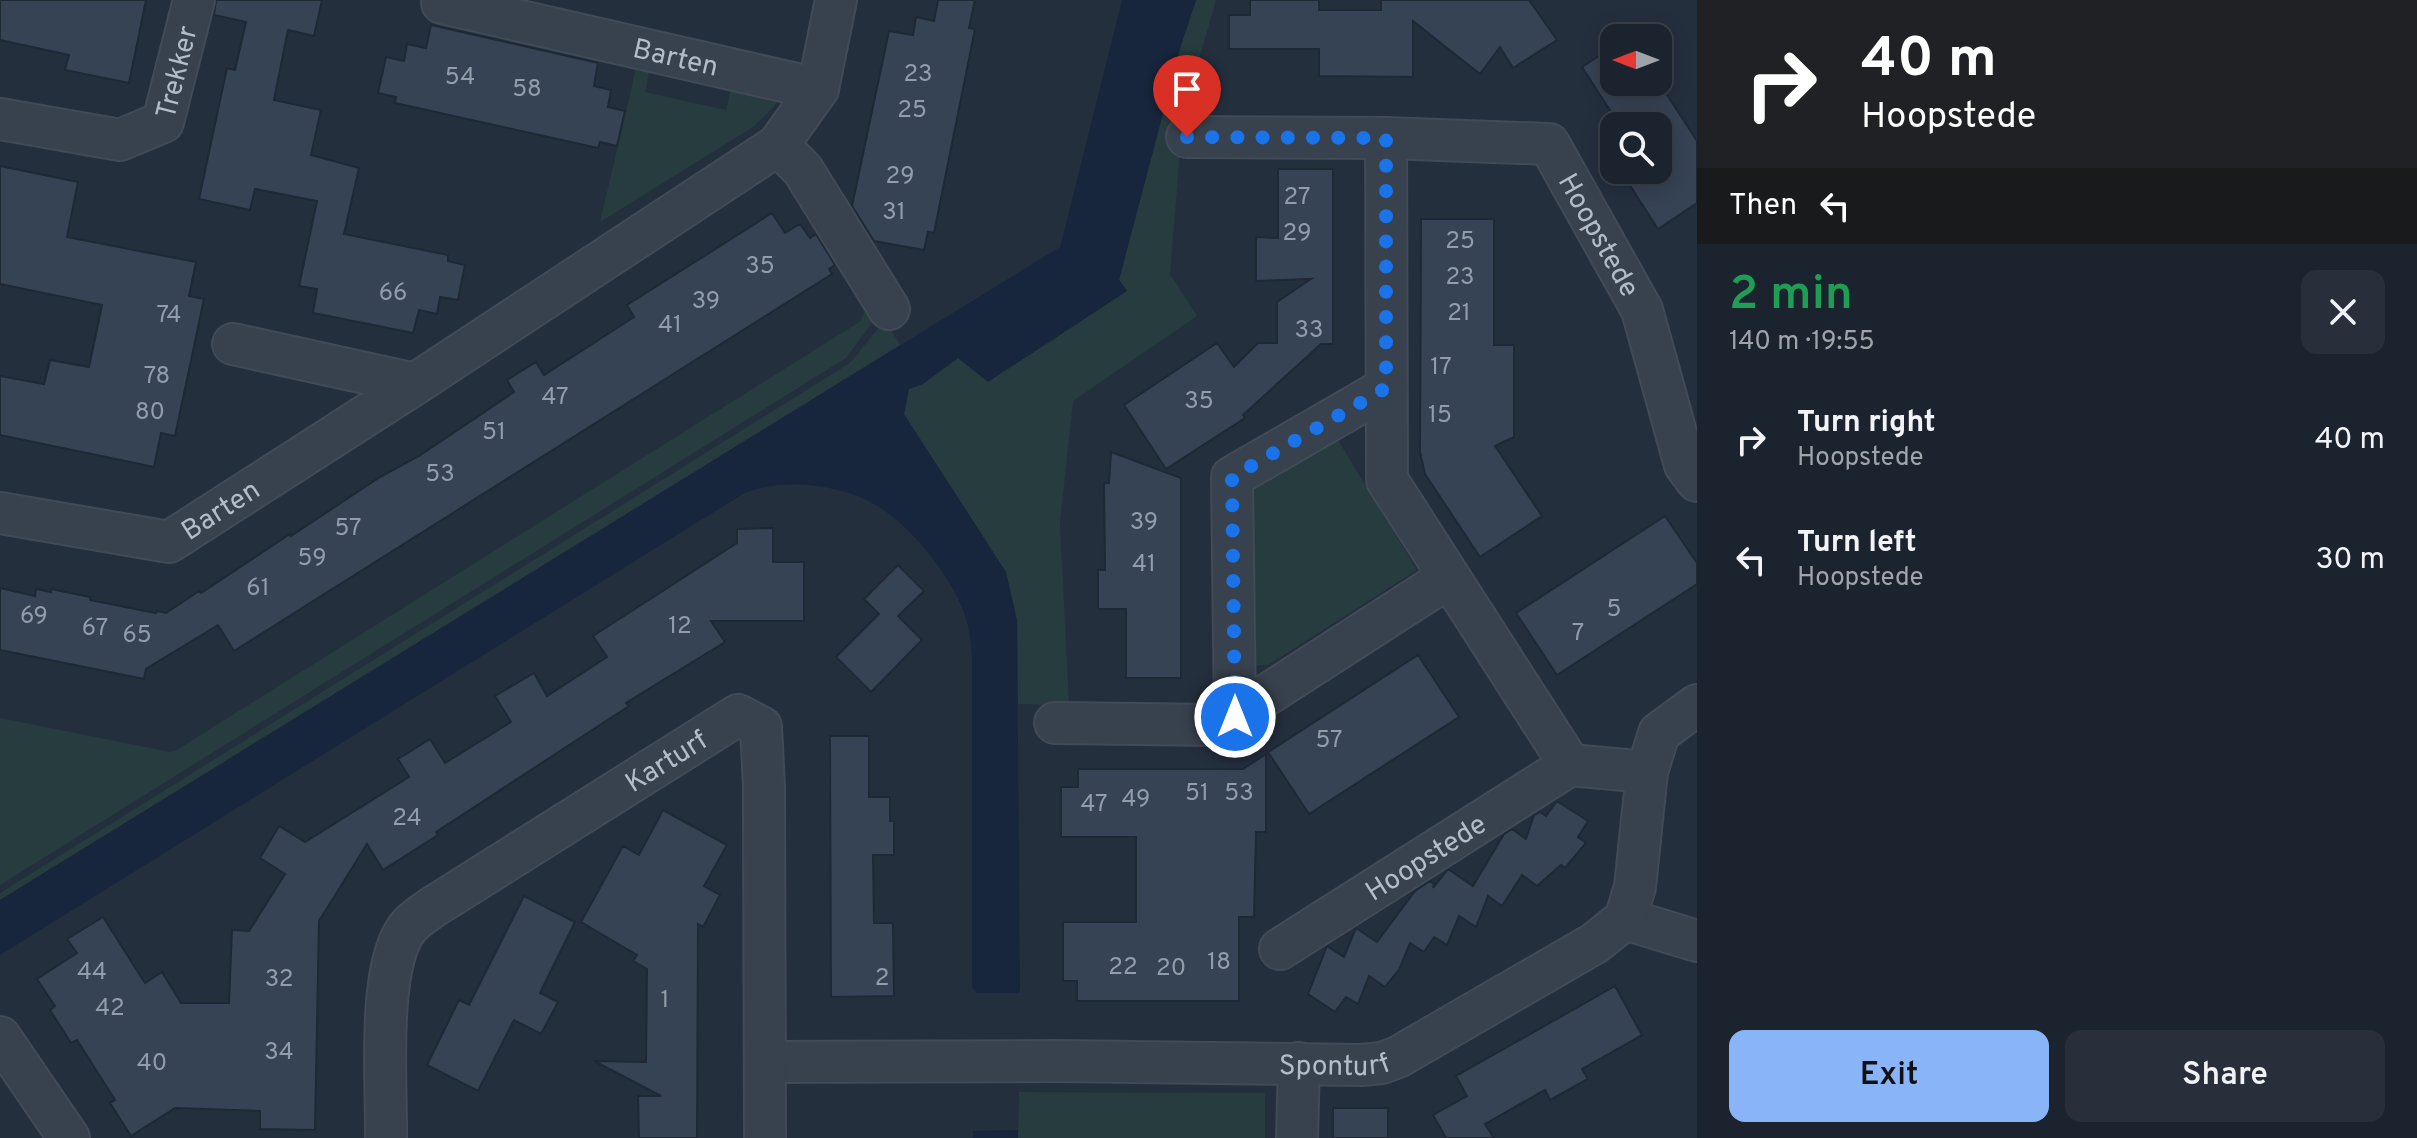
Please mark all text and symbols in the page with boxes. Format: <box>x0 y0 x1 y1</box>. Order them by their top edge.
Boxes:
street label: Trekker <box>150 23 208 123</box>
north arrow <box>1600 24 1672 96</box>
map controls <box>1600 24 1672 184</box>
text: 40 m <box>1861 26 1997 96</box>
street label: Barten <box>629 32 721 87</box>
icon: right <box>1729 32 1833 136</box>
pin <box>1153 55 1221 137</box>
house number: 23 <box>903 60 933 90</box>
house number: 54 <box>445 63 475 93</box>
icon: arrive <box>1165 67 1209 111</box>
house number: 58 <box>512 75 542 105</box>
text: Hoopstede <box>1861 95 2036 141</box>
house number: 25 <box>897 96 927 126</box>
button: search <box>1600 112 1672 184</box>
house number: 29 <box>885 162 915 192</box>
street label: Hoopstede <box>1548 168 1646 304</box>
house number: 27 <box>1284 183 1310 213</box>
icon: left <box>1813 184 1857 228</box>
text: Then <box>1729 188 1797 225</box>
house number: 31 <box>882 198 906 228</box>
house number: 29 <box>1282 219 1312 249</box>
house number: 25 <box>1445 227 1475 257</box>
house number: 35 <box>745 252 775 282</box>
house number: 23 <box>1445 263 1475 293</box>
text: 2 min <box>1729 266 1853 326</box>
button: close <box>2301 270 2385 354</box>
house number: 66 <box>379 279 407 309</box>
house number: 39 <box>692 287 720 317</box>
house number: 21 <box>1447 299 1471 329</box>
house number: 74 <box>156 301 182 331</box>
house number: 41 <box>658 311 682 341</box>
house number: 33 <box>1295 316 1323 346</box>
text: 140 m · 19:55 <box>1729 326 1875 359</box>
house number: 17 <box>1430 353 1452 383</box>
house number: 78 <box>144 362 170 392</box>
house number: 47 <box>541 383 569 413</box>
house number: 35 <box>1184 387 1214 417</box>
house number: 80 <box>135 398 165 428</box>
house number: 15 <box>1428 401 1452 431</box>
text: Turn right <box>1797 405 1935 442</box>
house number: 51 <box>482 418 506 448</box>
icon: right <box>1729 418 1773 462</box>
text: 40 m <box>2315 422 2385 459</box>
text: Hoopstede <box>1797 442 1924 475</box>
house number: 53 <box>425 460 455 490</box>
street label: Barten <box>175 473 268 550</box>
house number: 39 <box>1130 508 1158 538</box>
house number: 57 <box>334 514 362 544</box>
text: Turn left <box>1797 525 1917 562</box>
icon: left <box>1729 538 1773 582</box>
text: 30 m <box>2316 542 2385 579</box>
house number: 59 <box>298 544 327 574</box>
house number: 41 <box>1132 550 1156 580</box>
text: Hoopstede <box>1797 562 1924 595</box>
house number: 61 <box>246 574 270 604</box>
house number: 5 <box>1607 595 1621 625</box>
house number: 69 <box>20 602 48 632</box>
house number: 12 <box>668 612 692 642</box>
house number: 67 <box>82 614 108 644</box>
house number: 7 <box>1572 619 1584 649</box>
house number: 65 <box>122 621 152 651</box>
position arrow <box>1193 675 1277 759</box>
street label: Karturf <box>619 724 715 802</box>
house number: 57 <box>1315 726 1343 756</box>
house number: 51 <box>1185 779 1209 809</box>
house number: 53 <box>1224 779 1254 809</box>
house number: 49 <box>1122 785 1150 815</box>
house number: 47 <box>1080 790 1108 820</box>
house number: 24 <box>392 804 422 834</box>
street label: Hoopstede <box>1360 808 1494 911</box>
house number: 18 <box>1207 948 1231 978</box>
house number: 22 <box>1108 953 1138 983</box>
house number: 20 <box>1156 954 1186 984</box>
house number: 44 <box>77 958 107 988</box>
house number: 2 <box>875 964 889 994</box>
house number: 32 <box>265 965 293 995</box>
house number: 1 <box>661 986 669 1016</box>
house number: 42 <box>95 994 125 1024</box>
button: Exit <box>1729 1030 2049 1122</box>
button: Share <box>2065 1030 2385 1122</box>
house number: 34 <box>264 1038 294 1068</box>
street label: Sponturf <box>1279 1047 1396 1086</box>
house number: 40 <box>137 1049 167 1079</box>

